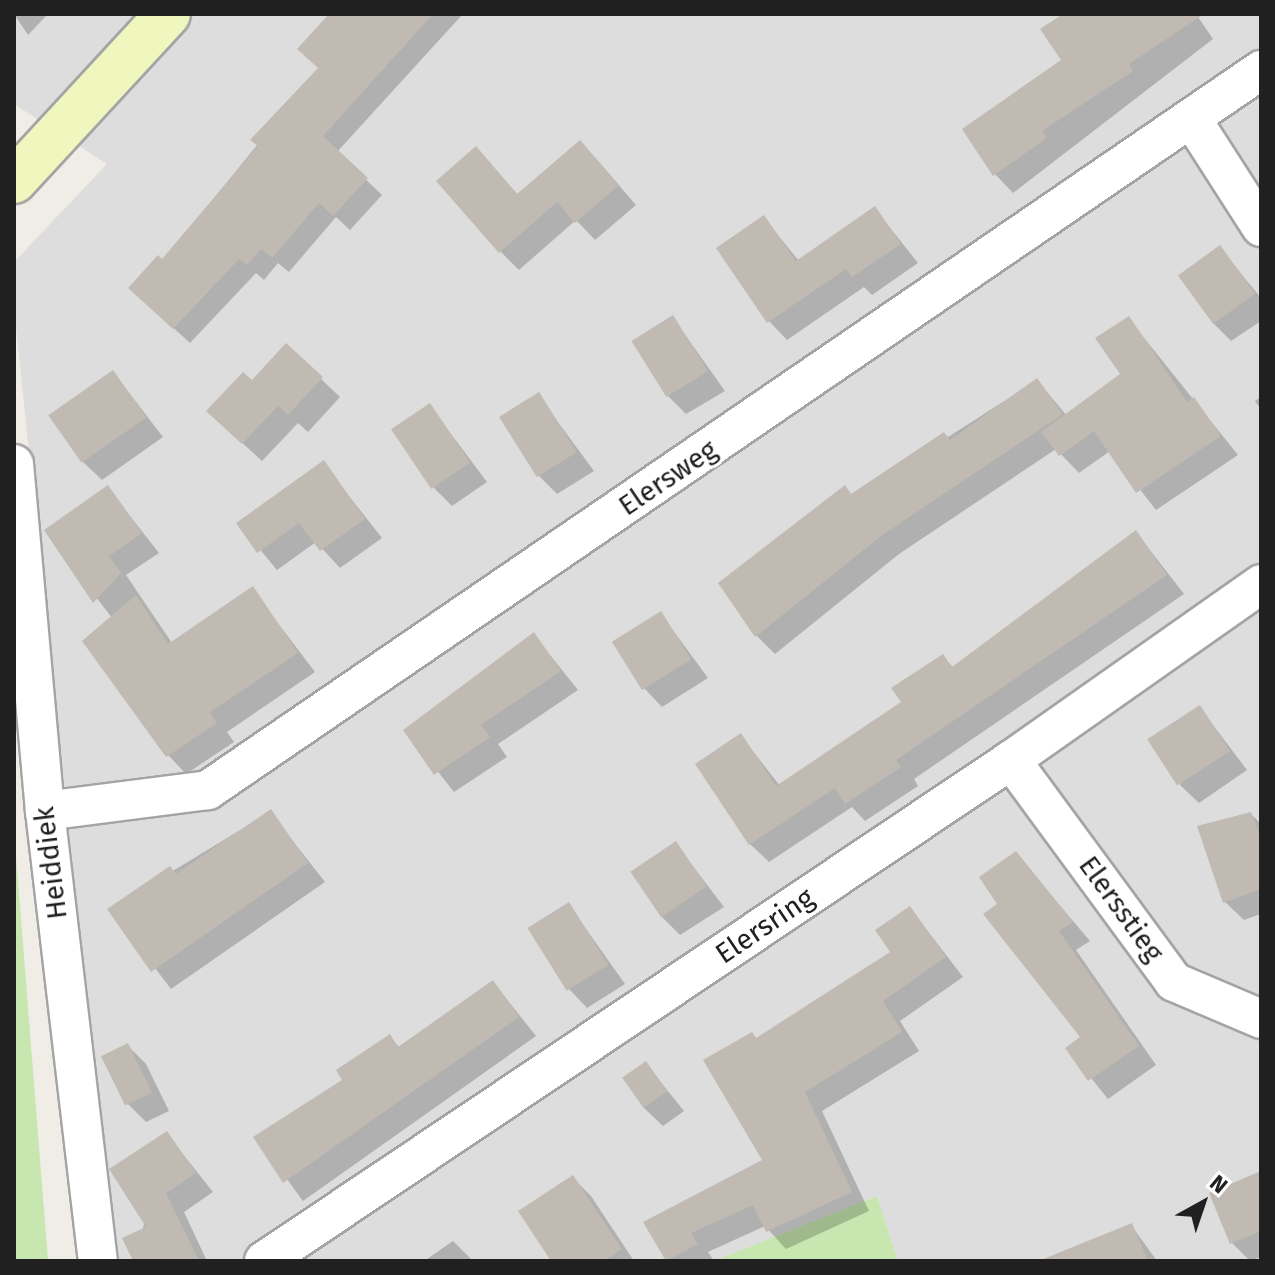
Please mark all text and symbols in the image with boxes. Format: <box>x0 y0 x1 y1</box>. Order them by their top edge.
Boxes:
street label: Elersweg <box>612 433 724 523</box>
street label: Heiddiek <box>27 805 75 921</box>
street label: Elersstieg <box>1071 850 1171 968</box>
street label: Elersring <box>709 881 821 971</box>
north arrow <box>1163 1163 1243 1243</box>
text: N <box>1204 1169 1233 1199</box>

